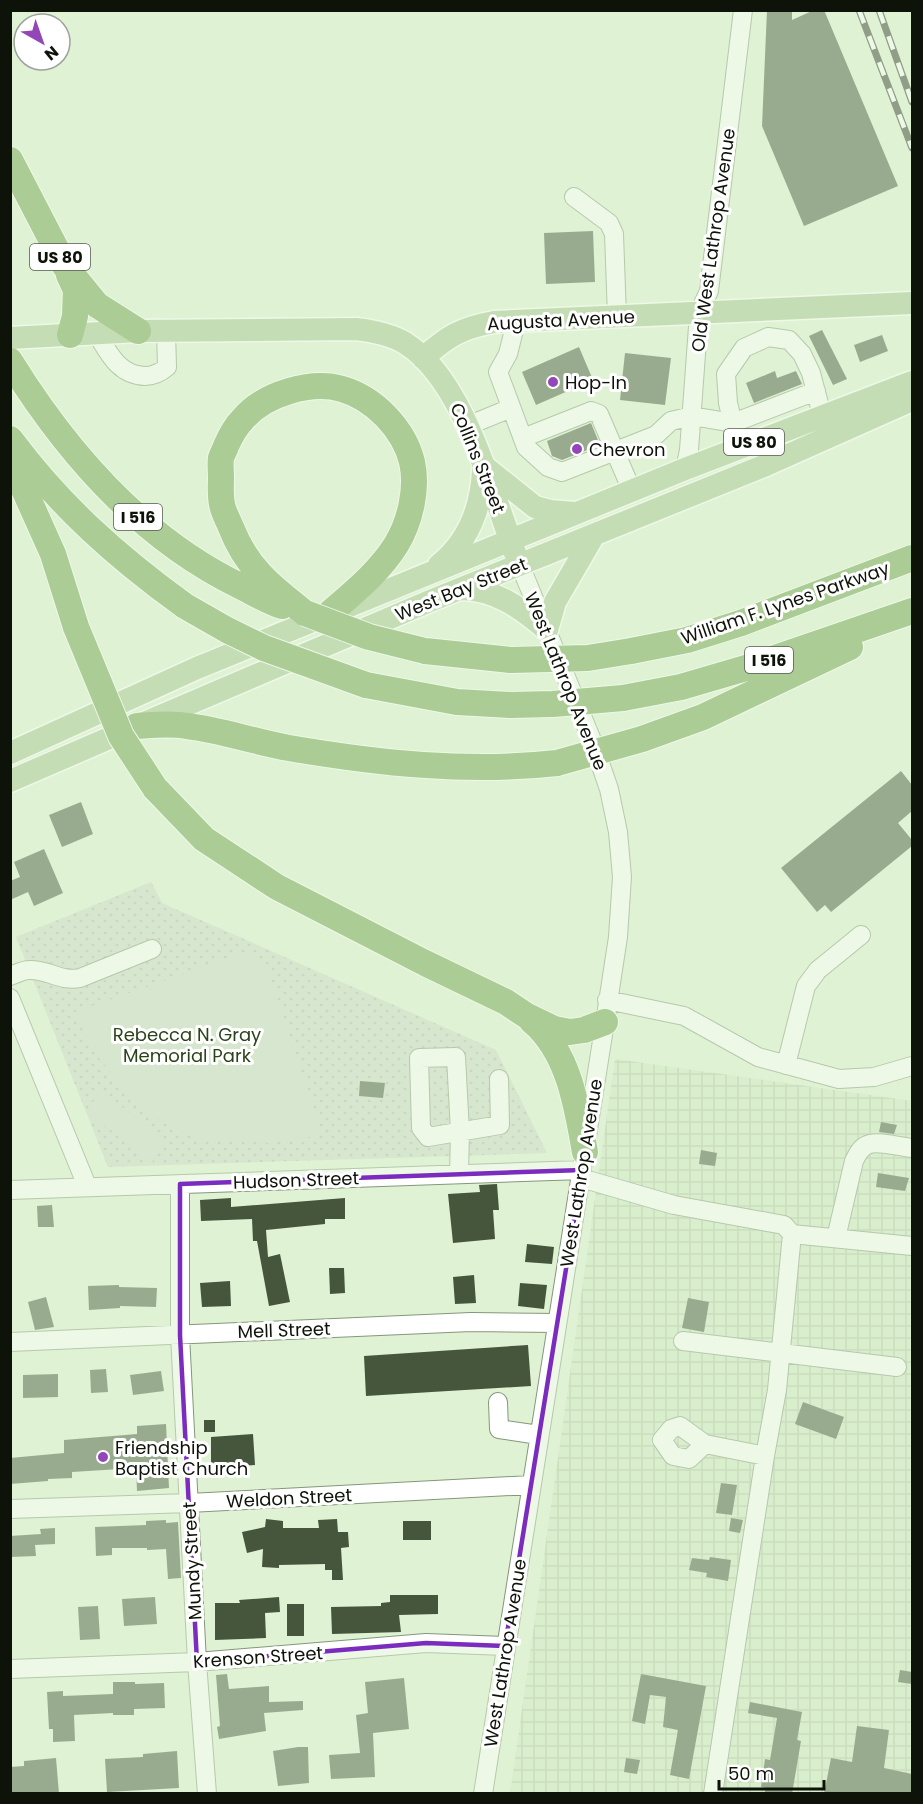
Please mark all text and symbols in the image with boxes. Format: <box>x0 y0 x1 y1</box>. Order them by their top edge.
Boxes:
north arrow <box>12 12 72 72</box>
text: N <box>39 40 63 66</box>
street label: Old West Lathrop Avenue <box>685 126 741 354</box>
road number: US 80 <box>30 244 90 270</box>
street label: Augusta Avenue <box>487 304 635 336</box>
place label: Hop-In <box>565 370 627 395</box>
marker: Hop-In <box>546 375 560 389</box>
street label: Collins Street <box>444 399 512 517</box>
road number: US 80 <box>724 429 784 455</box>
place label: Chevron <box>589 437 665 462</box>
marker: Chevron <box>570 442 584 456</box>
road number: I 516 <box>114 504 162 530</box>
street label: West Bay Street <box>391 551 531 627</box>
street label: William F. Lynes Parkway <box>677 556 893 650</box>
street label: West Lathrop Avenue <box>519 588 613 774</box>
road number: I 516 <box>745 647 793 673</box>
park label: Rebecca N. Gray Memorial Park <box>113 1022 261 1068</box>
street label: West Lathrop Avenue <box>554 1077 608 1269</box>
street label: Hudson Street <box>233 1165 359 1195</box>
street label: Mell Street <box>237 1316 331 1344</box>
place label: Friendship Baptist Church <box>115 1435 248 1481</box>
marker: Friendship Baptist Church <box>96 1450 110 1464</box>
street label: Weldon Street <box>225 1482 353 1514</box>
street label: Mundy Street <box>176 1501 208 1621</box>
street label: West Lathrop Avenue <box>478 1557 532 1749</box>
street label: Krenson Street <box>192 1640 324 1674</box>
scale bar <box>719 1753 824 1791</box>
text: 50 m <box>728 1761 774 1786</box>

